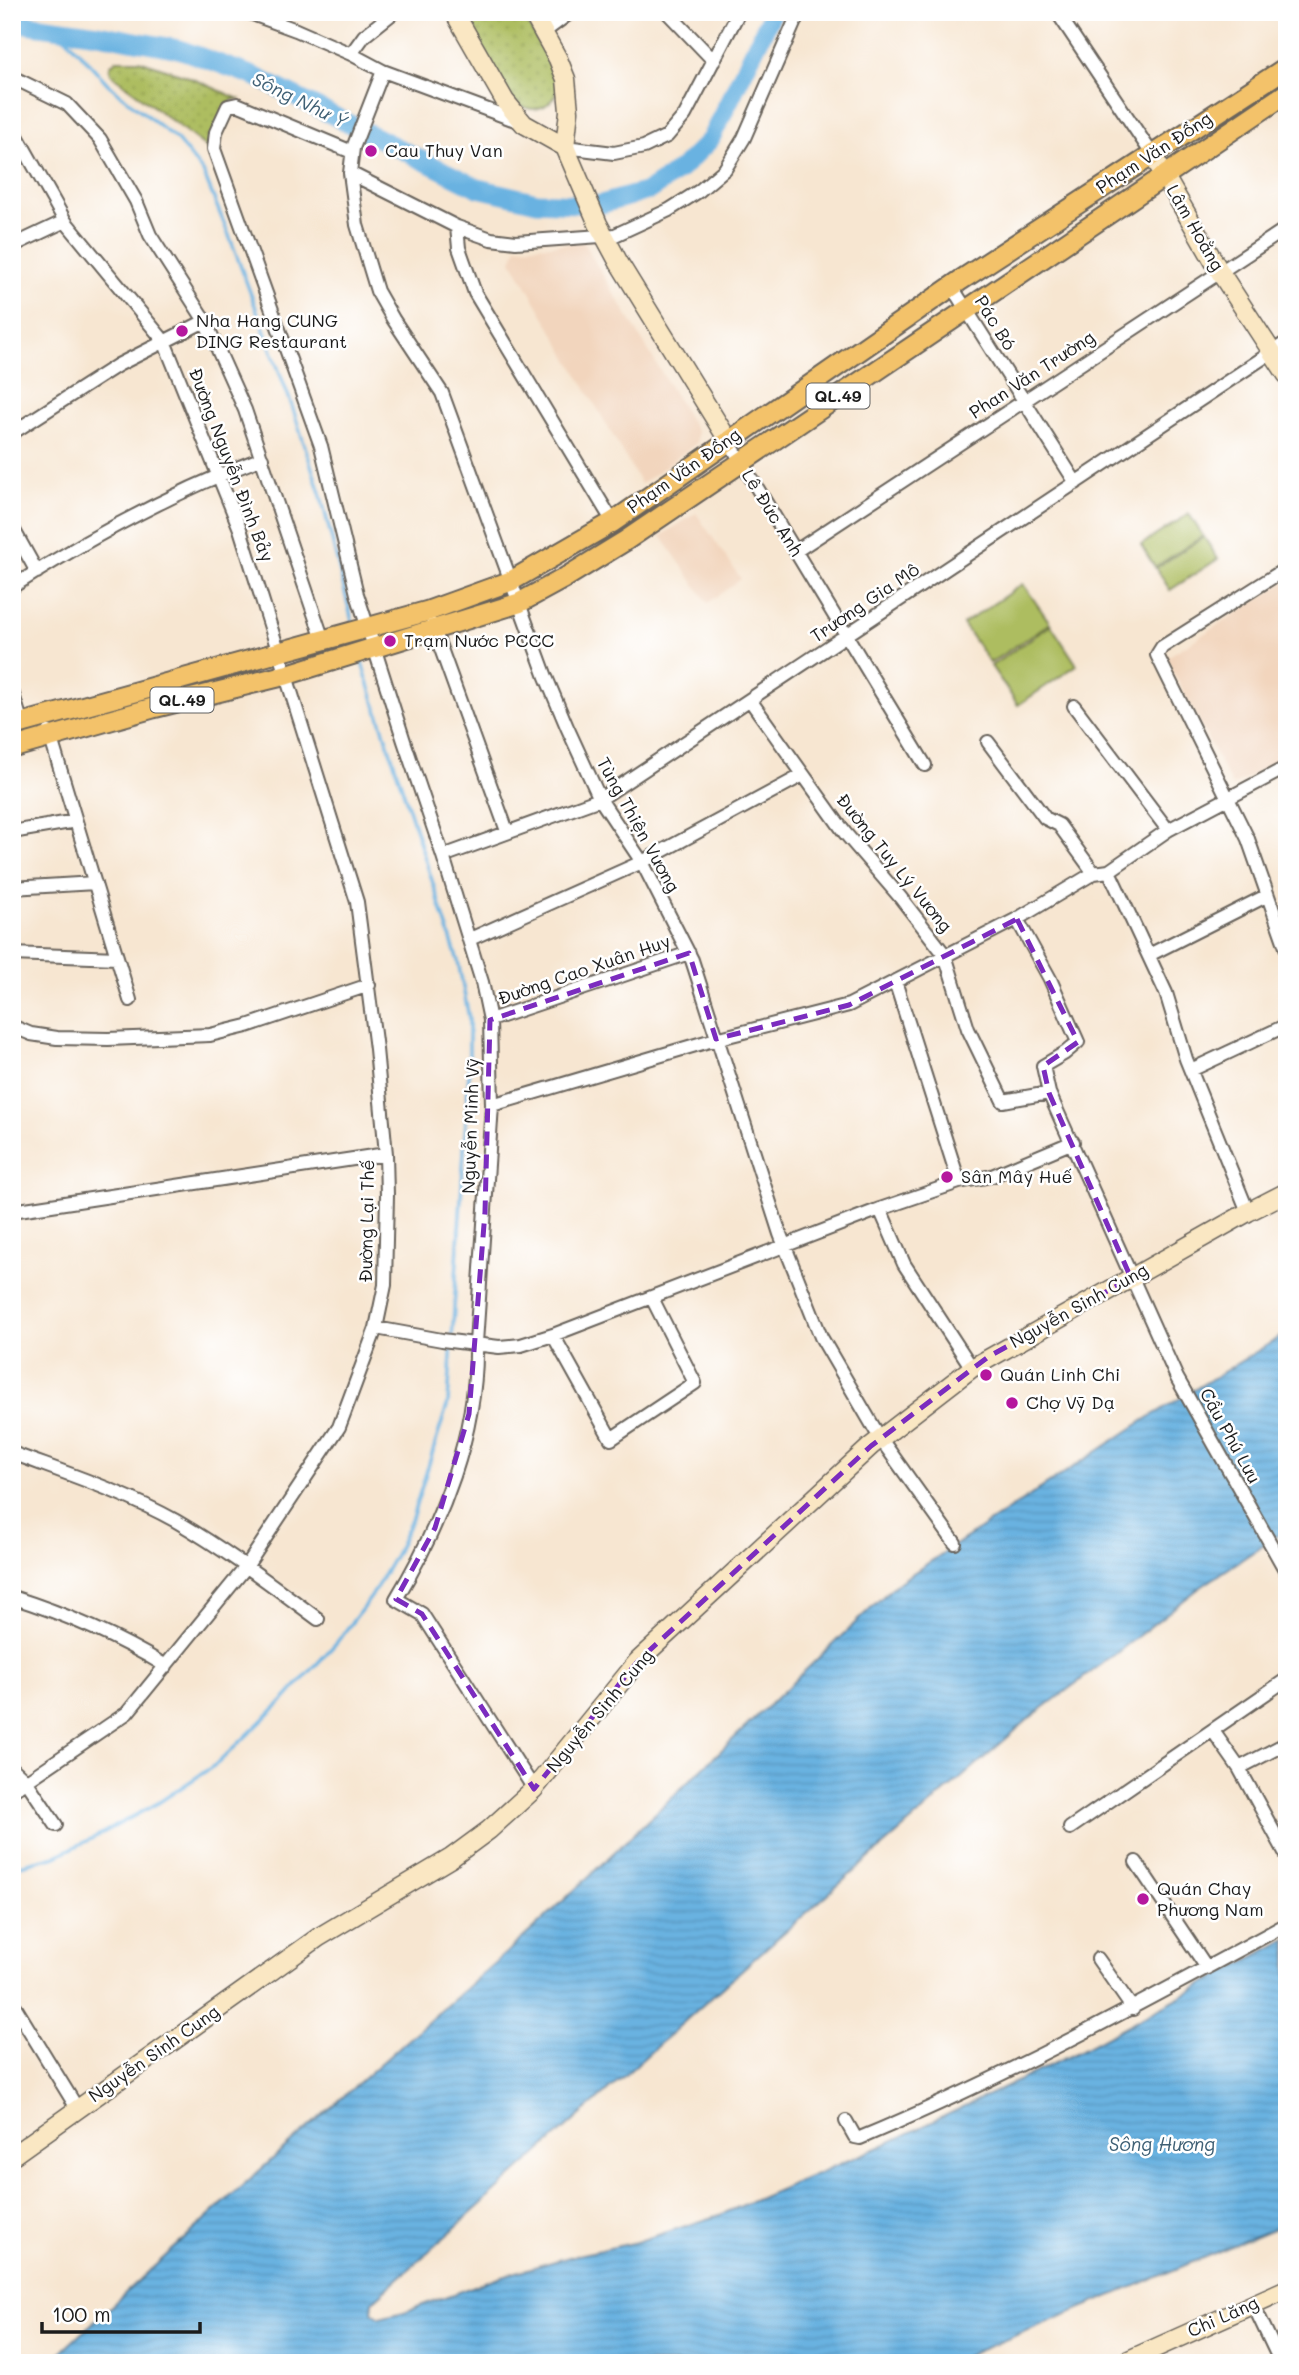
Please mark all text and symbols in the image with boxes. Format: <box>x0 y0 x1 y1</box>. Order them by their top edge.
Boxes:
water label: Sông Như Ý <box>248 66 353 134</box>
street label: Phạm Văn Đồng <box>1091 106 1216 199</box>
place label: Cau Thuy Van <box>385 138 503 162</box>
marker: Cau Thuy Van <box>363 143 379 159</box>
street label: Lâm Hoằng <box>1161 180 1230 275</box>
street label: Pác Bó <box>970 290 1022 355</box>
place label: Nha Hang CUNG DING Restaurant <box>196 308 347 353</box>
marker: Nha Hang CUNG DING Restaurant <box>174 323 190 339</box>
street label: Phan Văn Trường <box>964 325 1099 424</box>
street label: Đường Nguyễn Đình Bảy <box>184 364 280 565</box>
road number: QL.49 <box>806 384 870 408</box>
street label: Phạm Văn Đồng <box>622 422 745 518</box>
street label: Lê Đức Anh <box>737 465 809 560</box>
street label: Trương Gia Mô <box>805 557 924 648</box>
place label: Trạm Nước PCCC <box>404 628 554 652</box>
marker: Trạm Nước PCCC <box>382 633 398 649</box>
road number: QL.49 <box>150 688 214 712</box>
street label: Tùng Thiện Vương <box>592 753 686 896</box>
street label: Đường Tuy Lý Vương <box>831 788 958 937</box>
street label: Đường Cao Xuân Huy <box>494 928 673 1010</box>
street label: Nguyễn Minh Vỹ <box>456 1058 484 1194</box>
street label: Đường Lại Thế <box>353 1159 379 1283</box>
place label: Sân Mây Huế <box>961 1164 1073 1188</box>
marker: Sân Mây Huế <box>939 1169 955 1185</box>
street label: Nguyễn Sinh Cung <box>1005 1257 1152 1353</box>
place label: Quán Linh Chi <box>1000 1362 1120 1386</box>
marker: Quán Linh Chi <box>978 1367 994 1383</box>
street label: Cầu Phú Lưu <box>1195 1384 1267 1488</box>
place label: Chợ Vỹ Dạ <box>1026 1390 1115 1414</box>
marker: Chợ Vỹ Dạ <box>1004 1395 1020 1411</box>
street label: Nguyễn Sinh Cung <box>540 1643 658 1777</box>
place label: Quán Chay Phương Nam <box>1157 1876 1264 1921</box>
marker: Quán Chay Phương Nam <box>1135 1891 1151 1907</box>
street label: Nguyễn Sinh Cung <box>83 1999 224 2107</box>
water label: Sông Hương <box>1109 2131 1215 2156</box>
street label: Chi Lăng <box>1183 2290 1262 2342</box>
scale bar <box>42 2291 200 2335</box>
text: 100 m <box>52 2300 111 2327</box>

